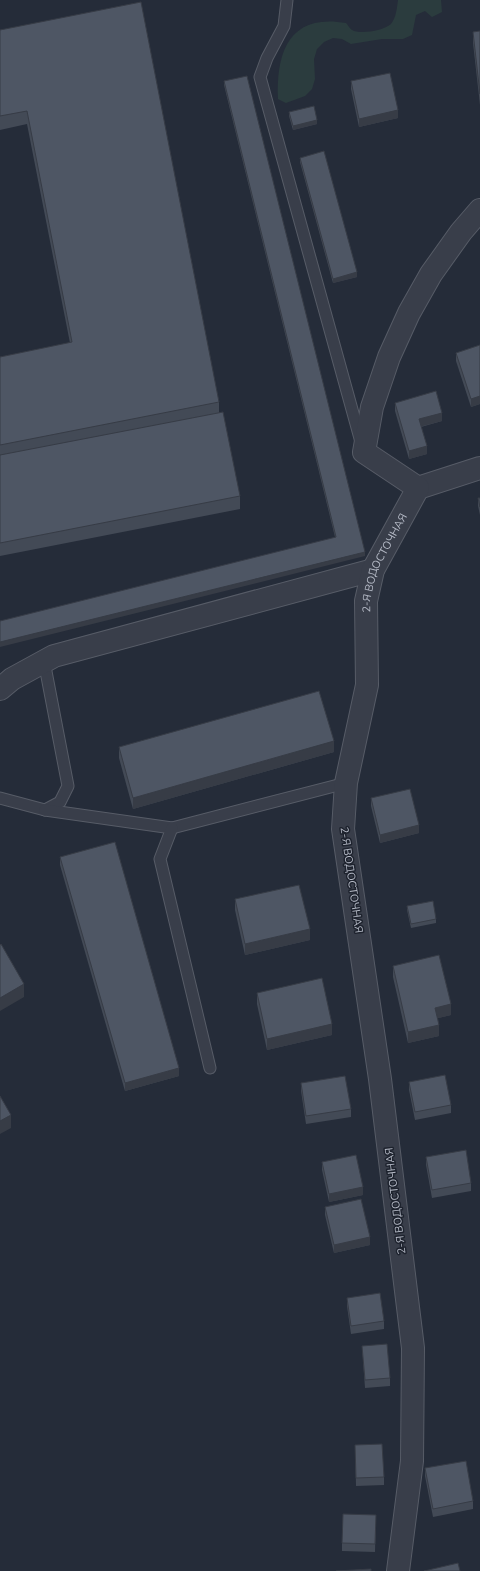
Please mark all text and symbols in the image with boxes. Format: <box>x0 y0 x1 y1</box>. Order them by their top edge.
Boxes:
street label: 2-Я ВОДОСТОЧНАЯ <box>359 511 411 613</box>
street label: 2-Я ВОДОСТОЧНАЯ <box>337 826 366 934</box>
street label: 2-Я ВОДОСТОЧНАЯ <box>382 1147 409 1255</box>

